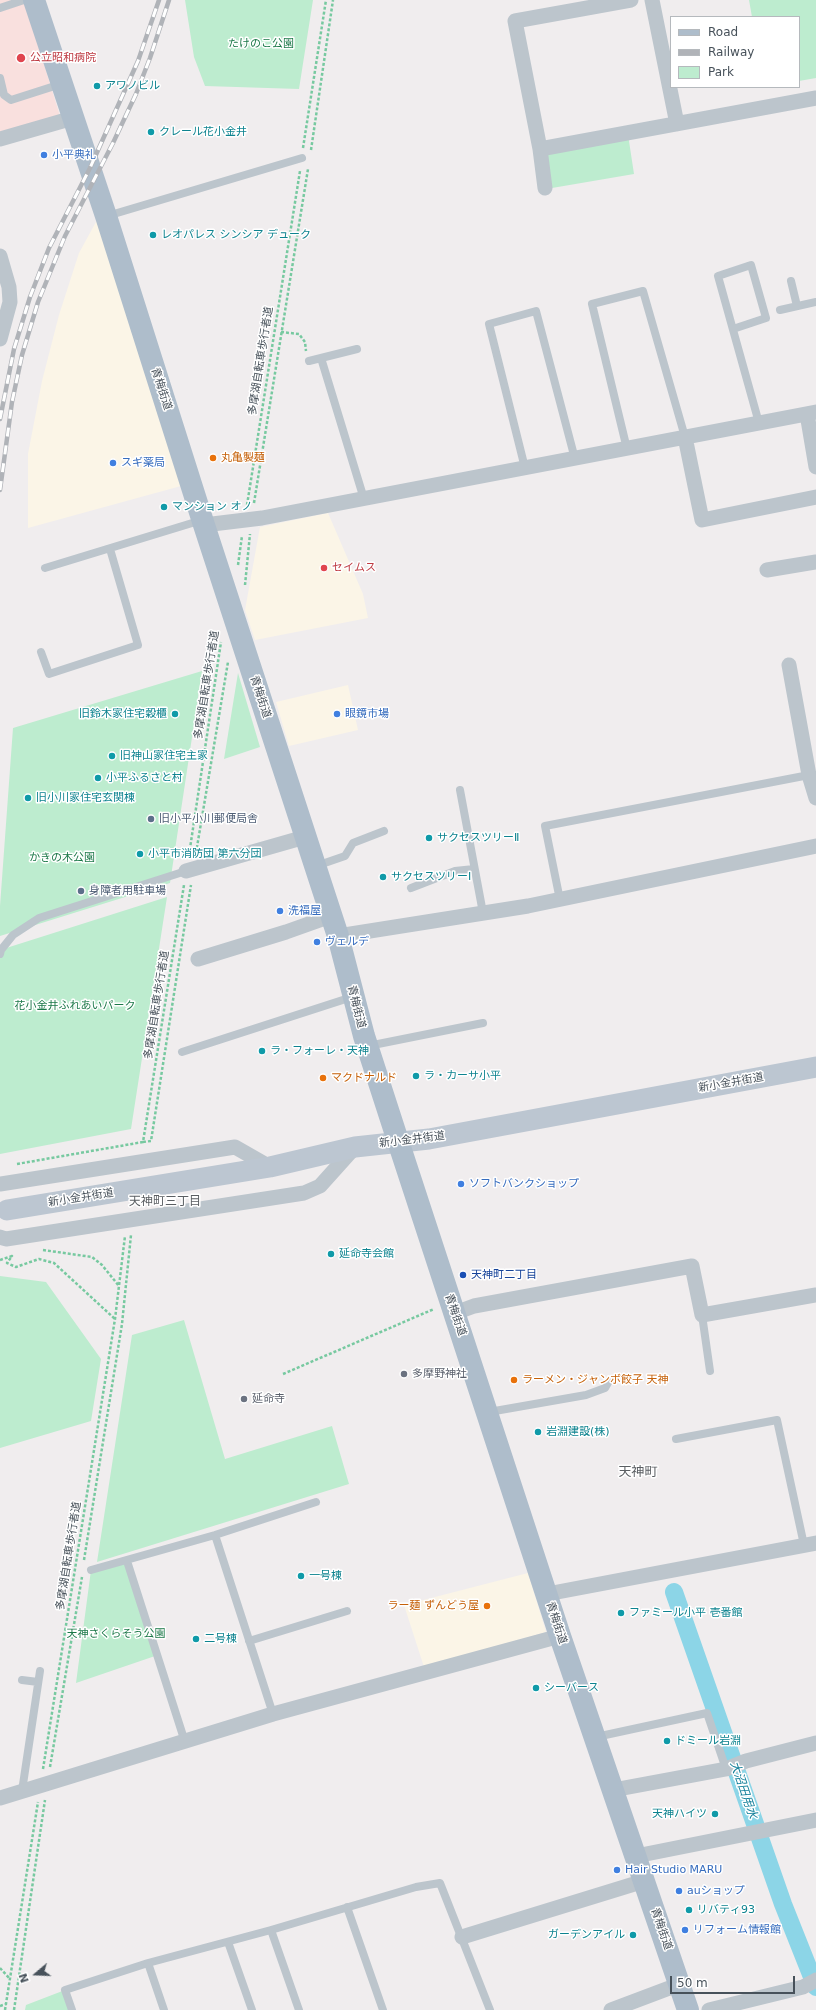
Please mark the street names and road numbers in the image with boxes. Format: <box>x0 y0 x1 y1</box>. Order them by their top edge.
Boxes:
street label: 多摩湖自転車歩行者道 <box>246 306 276 416</box>
street label: 青梅街道 <box>148 366 174 412</box>
street label: 多摩湖自転車歩行者道 <box>192 630 222 740</box>
street label: 青梅街道 <box>247 674 273 720</box>
street label: 多摩湖自転車歩行者道 <box>142 950 172 1060</box>
street label: 青梅街道 <box>344 984 368 1030</box>
street label: 新小金井街道 <box>697 1071 765 1095</box>
street label: 新小金井街道 <box>378 1129 446 1151</box>
street label: 新小金井街道 <box>47 1186 115 1210</box>
street label: 青梅街道 <box>442 1292 468 1338</box>
street label: 多摩湖自転車歩行者道 <box>54 1501 84 1611</box>
street label: 青梅街道 <box>543 1600 569 1646</box>
street label: 青梅街道 <box>648 1906 674 1952</box>

